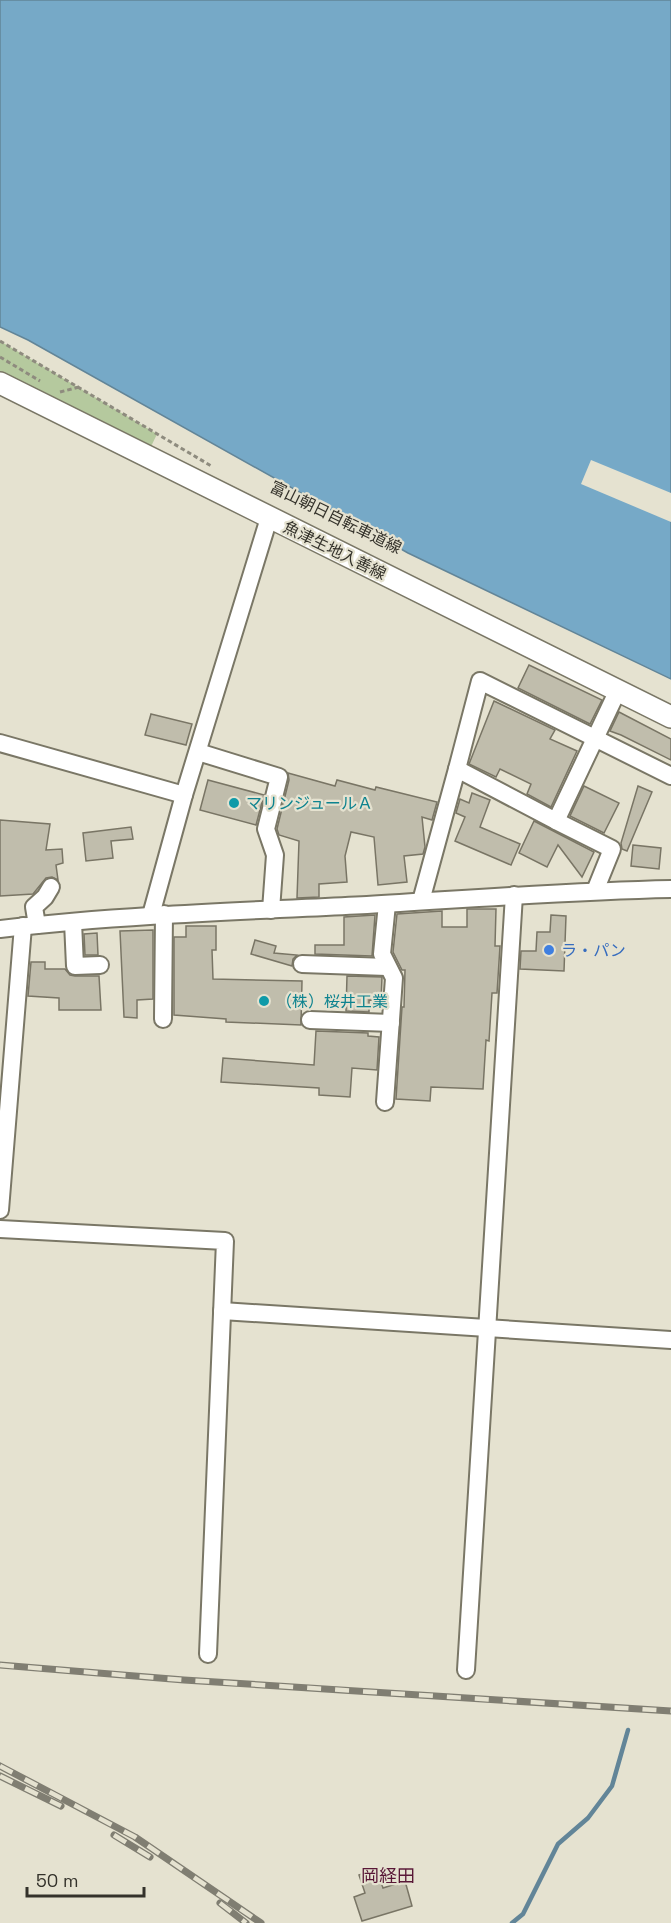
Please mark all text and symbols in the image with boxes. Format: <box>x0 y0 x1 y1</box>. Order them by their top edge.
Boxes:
street label: 富山朝日自転車道線 <box>266 476 405 558</box>
street label: 魚津生地入善線 <box>280 516 390 584</box>
place label: マリンジュールＡ <box>246 793 373 814</box>
marker: マリンジュールＡ <box>227 796 241 810</box>
place label: ラ・パン <box>561 940 626 961</box>
marker: ラ・パン <box>542 943 556 957</box>
place label: （株）桜井工業 <box>276 991 388 1012</box>
marker: （株）桜井工業 <box>257 994 271 1008</box>
scale bar <box>27 1860 144 1898</box>
district label: 岡経田 <box>361 1864 415 1887</box>
text: 50 m <box>36 1869 78 1892</box>

